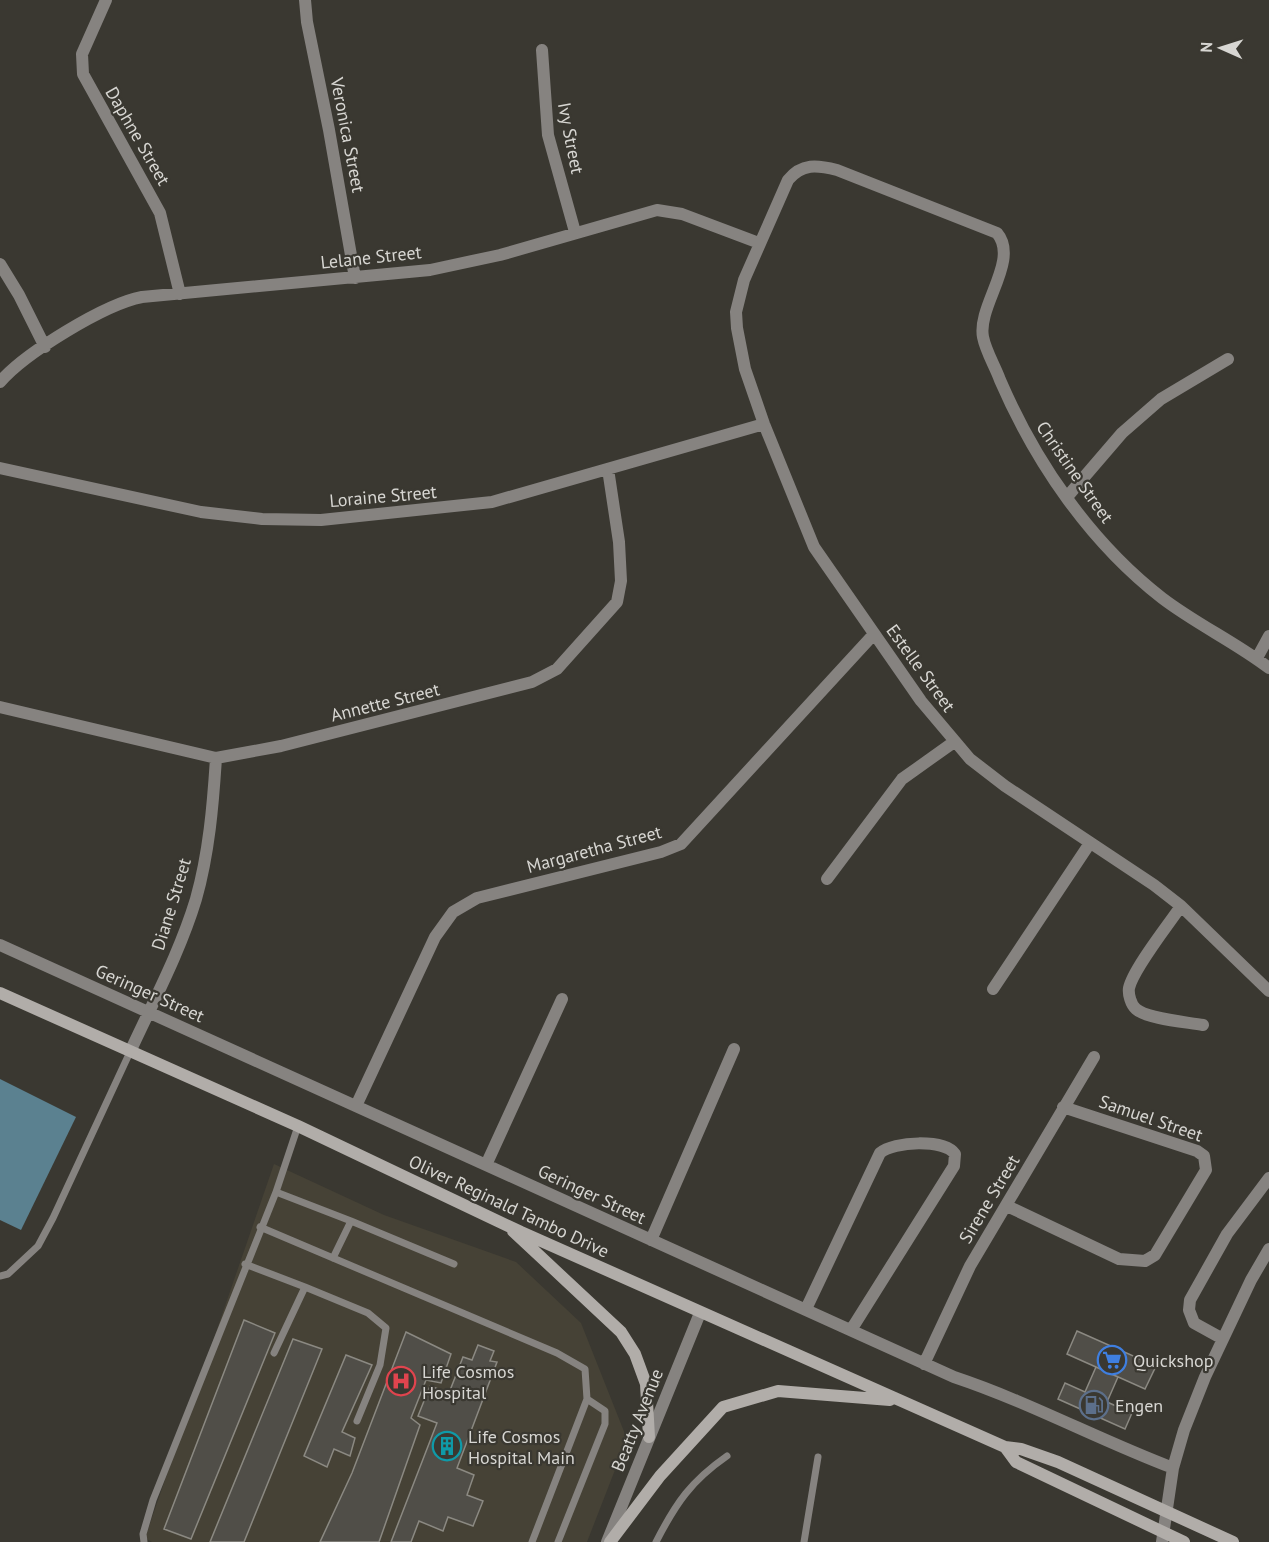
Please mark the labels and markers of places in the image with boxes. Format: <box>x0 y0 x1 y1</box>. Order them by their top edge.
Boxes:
supermarket icon: Quickshop <box>1096 1344 1128 1376</box>
place label: Quickshop <box>1133 1349 1213 1372</box>
place label: Life Cosmos Hospital <box>422 1360 514 1404</box>
hospital icon: Life Cosmos Hospital <box>385 1365 417 1397</box>
fuel station icon: Engen <box>1078 1389 1110 1421</box>
place label: Engen <box>1115 1394 1163 1417</box>
place label: Life Cosmos Hospital Main <box>468 1425 575 1469</box>
building icon: Life Cosmos Hospital Main <box>431 1430 463 1462</box>

